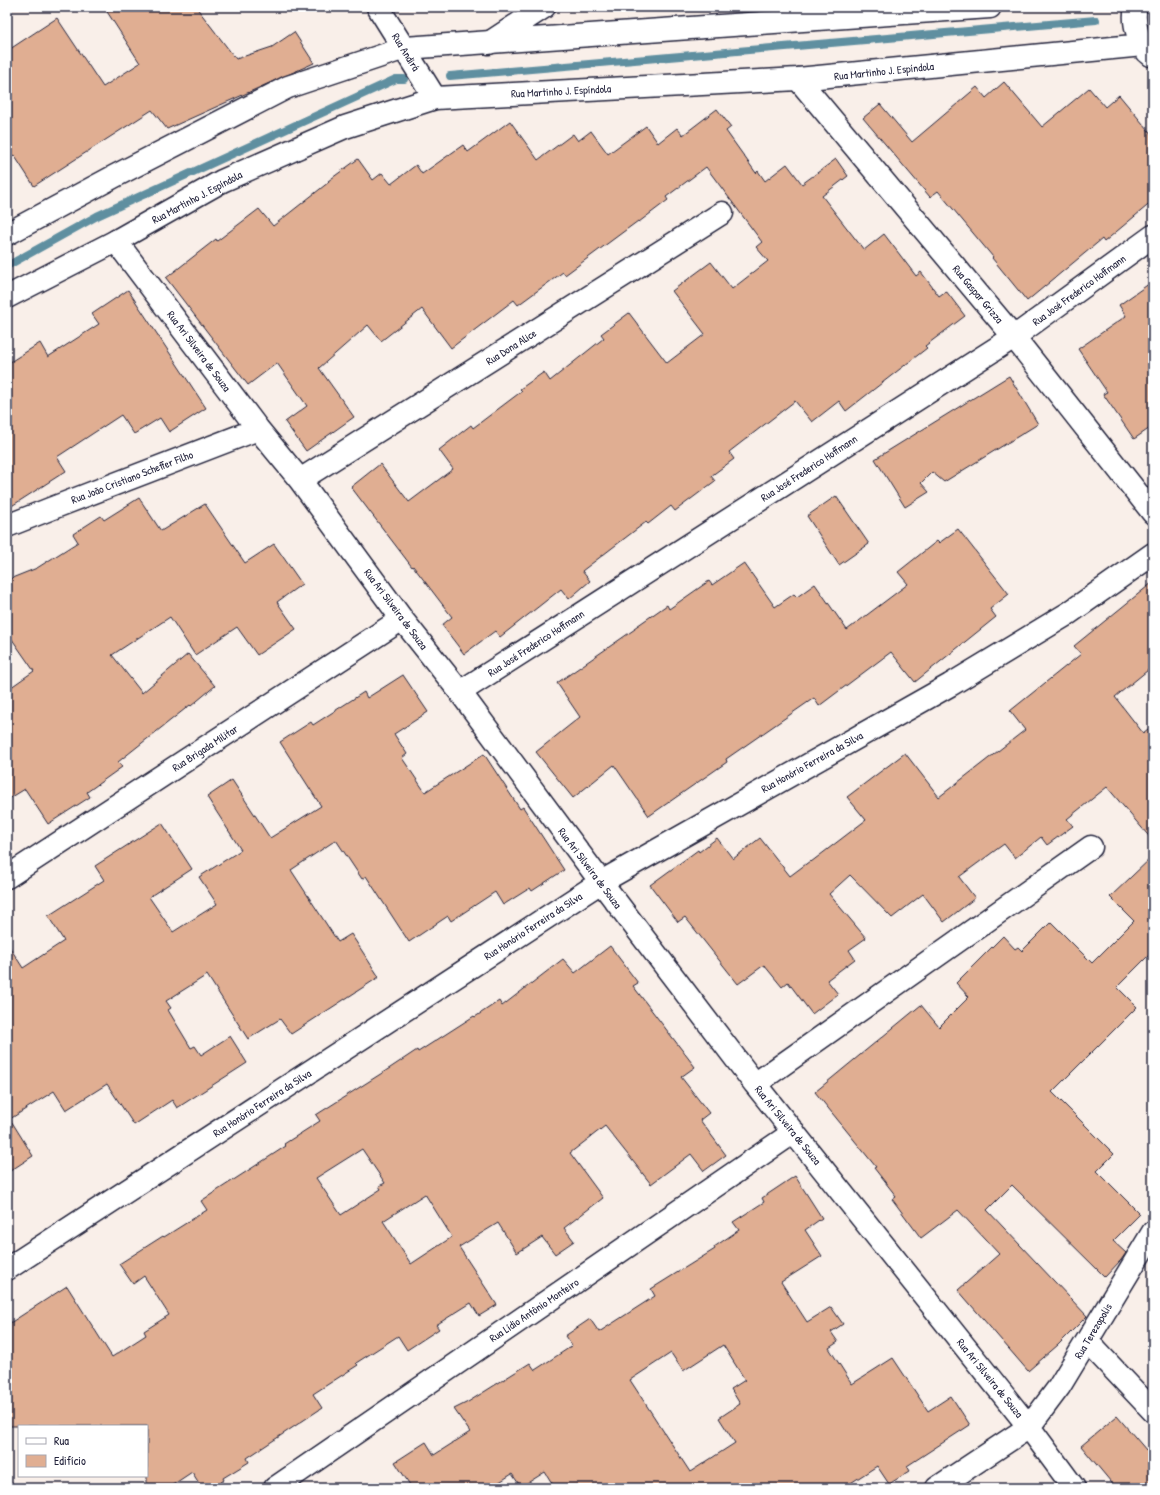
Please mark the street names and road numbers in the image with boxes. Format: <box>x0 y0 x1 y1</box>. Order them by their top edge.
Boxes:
street label: Rua Andirá <box>389 31 423 74</box>
street label: Rua Martinho J. Espíndola <box>833 59 935 83</box>
street label: Rua Martinho J. Espíndola <box>511 81 612 101</box>
street label: Rua Martinho J. Espíndola <box>149 167 245 227</box>
street label: Rua José Frederico Hoffmann <box>1029 251 1129 329</box>
street label: Rua Gaspar Grizza <box>950 262 1007 326</box>
street label: Rua Ari Silveira de Souza <box>164 308 234 395</box>
street label: Rua Dona Alice <box>483 326 539 368</box>
street label: Rua José Frederico Hoffmann <box>758 432 860 504</box>
street label: Rua João Cristiano Scheffer Filho <box>69 447 195 507</box>
street label: Rua Ari Silveira de Souza <box>361 566 431 653</box>
street label: Rua José Frederico Hoffmann <box>485 607 587 679</box>
street label: Rua Brigada Militar <box>169 721 241 774</box>
street label: Rua Honório Ferreira da Silva <box>759 728 866 796</box>
street label: Rua Ari Silveira de Souza <box>555 825 625 912</box>
street label: Rua Honório Ferreira da Silva <box>481 889 585 963</box>
street label: Rua Honório Ferreira da Silva <box>210 1066 314 1140</box>
street label: Rua Ari Silveira de Souza <box>752 1083 825 1168</box>
street label: Rua Lídio Antônio Monteiro <box>487 1275 582 1345</box>
street label: Rua Terezopolis <box>1071 1301 1115 1361</box>
street label: Rua Ari Silveira de Souza <box>954 1336 1027 1421</box>

